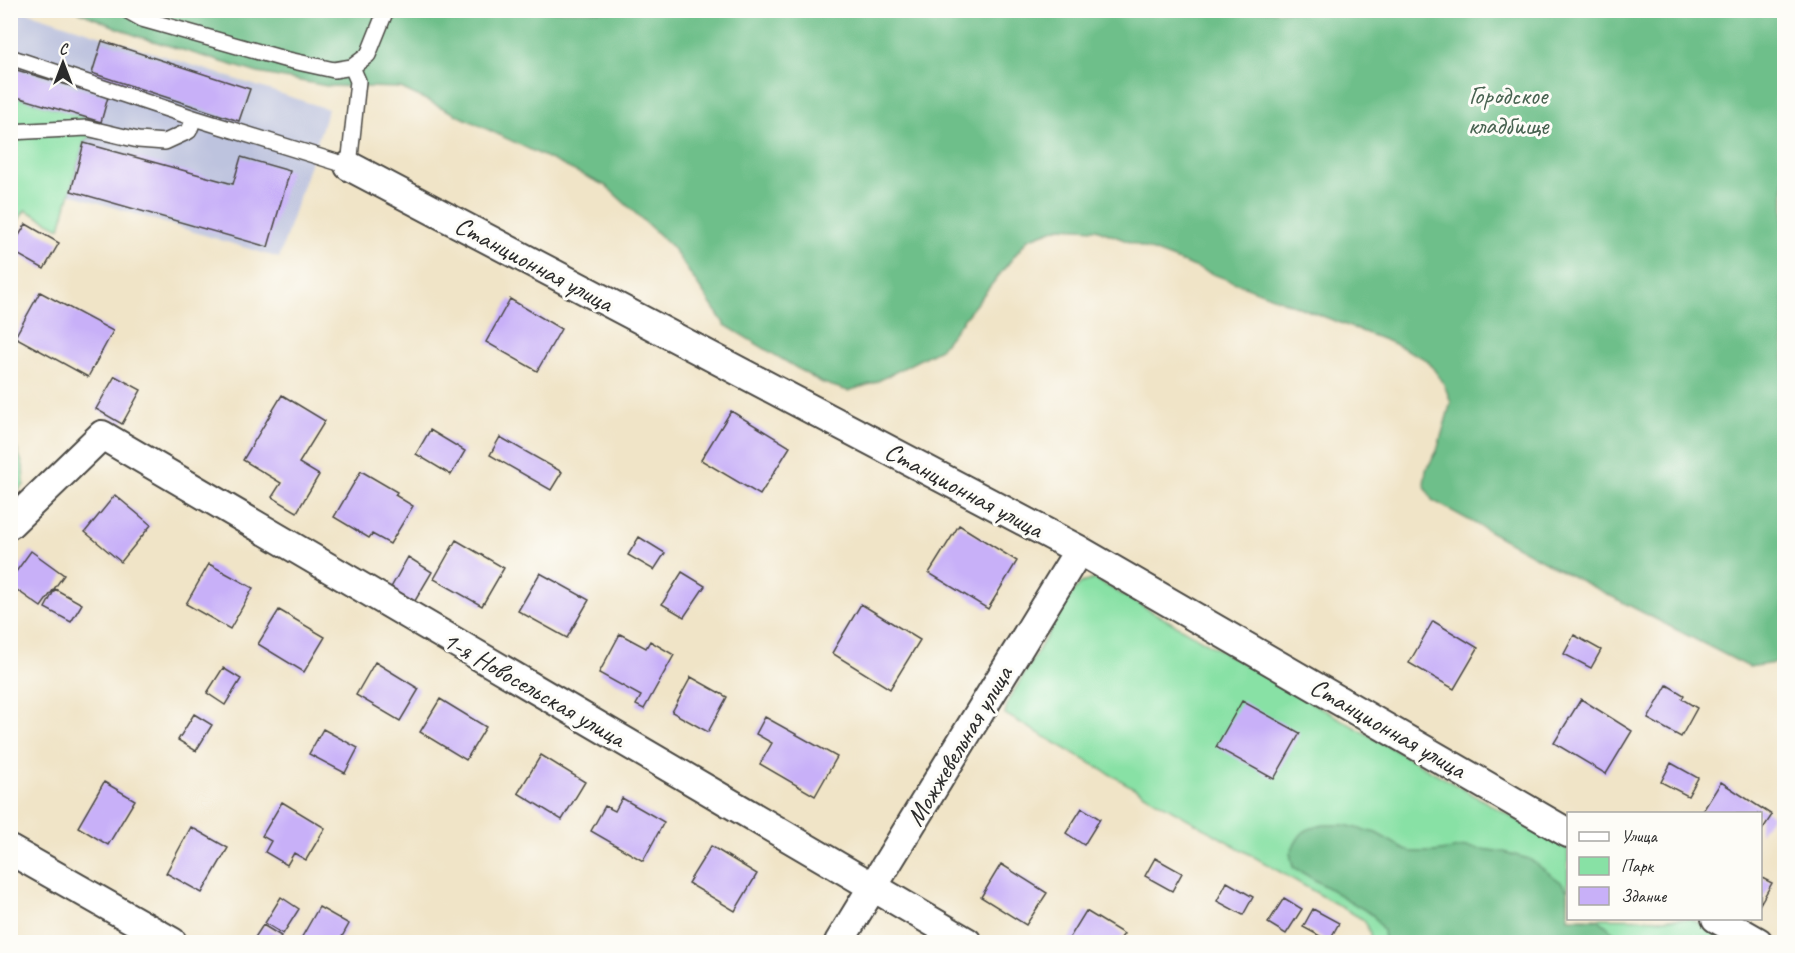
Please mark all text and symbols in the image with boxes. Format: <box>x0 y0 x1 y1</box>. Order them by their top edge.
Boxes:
north arrow <box>33 33 93 93</box>
text: С <box>59 39 69 59</box>
park label: Городское кладбище <box>1468 79 1550 142</box>
street label: Станционная улица <box>449 208 620 320</box>
street label: Станционная улица <box>879 434 1050 546</box>
street label: 1-я Новосельская улица <box>437 623 633 756</box>
street label: Можжевельная улица <box>898 659 1020 832</box>
street label: Станционная улица <box>1304 670 1473 787</box>
legend <box>1567 812 1762 920</box>
text: Улица <box>1621 825 1658 847</box>
text: Парк <box>1621 855 1655 877</box>
text: Здание <box>1621 885 1667 907</box>

